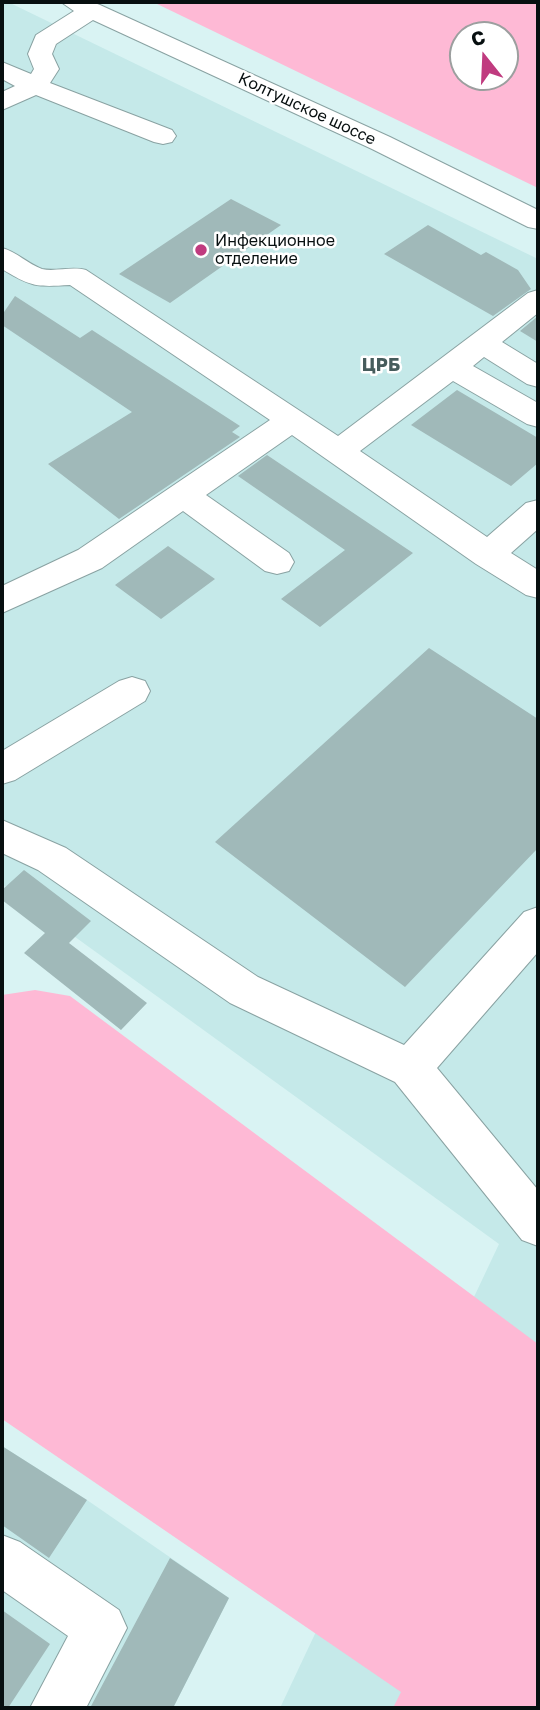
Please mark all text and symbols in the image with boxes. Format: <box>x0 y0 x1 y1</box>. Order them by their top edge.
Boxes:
north arrow <box>449 21 519 91</box>
text: С <box>468 24 488 50</box>
street label: Колтушское шоссе <box>235 69 379 149</box>
place label: Инфекционное отделение <box>215 231 335 269</box>
marker: Инфекционное отделение <box>193 242 209 258</box>
district label: ЦРБ <box>362 354 400 376</box>

